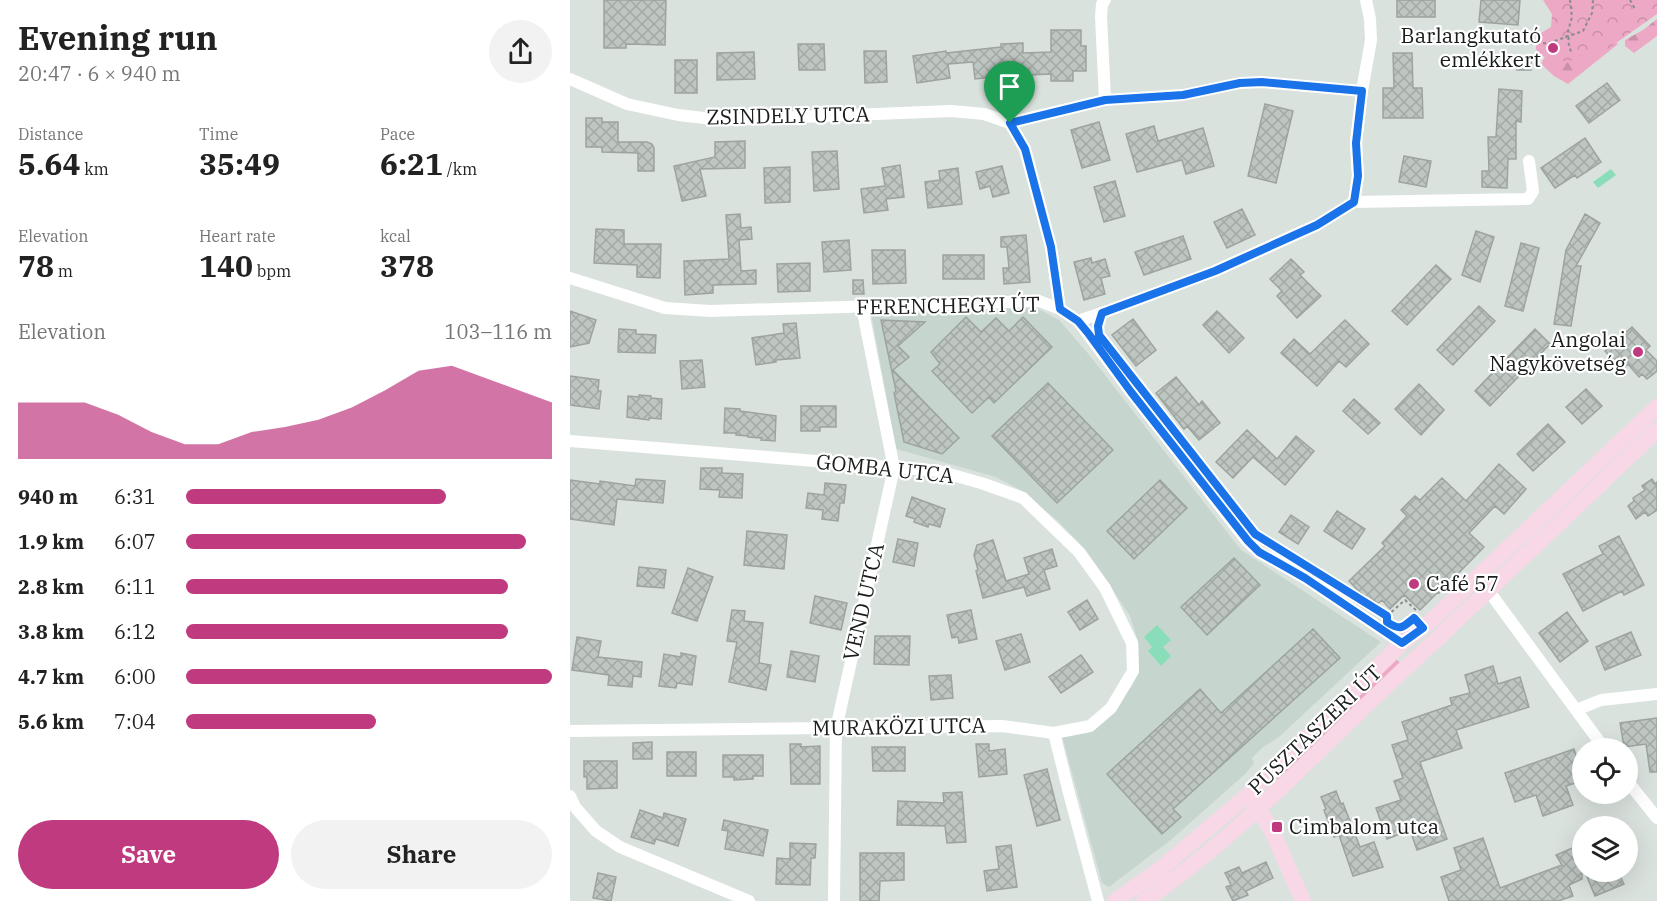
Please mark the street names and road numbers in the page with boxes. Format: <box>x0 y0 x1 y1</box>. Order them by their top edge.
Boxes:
street label: ZSINDELY UTCA <box>706 100 871 130</box>
street label: FERENCHEGYI ÚT <box>856 289 1040 321</box>
street label: GOMBA UTCA <box>815 447 956 489</box>
street label: VEND UTCA <box>836 540 890 663</box>
street label: PUSZTASZERI ÚT <box>1241 658 1387 800</box>
street label: MURAKÖZI UTCA <box>812 710 987 742</box>

